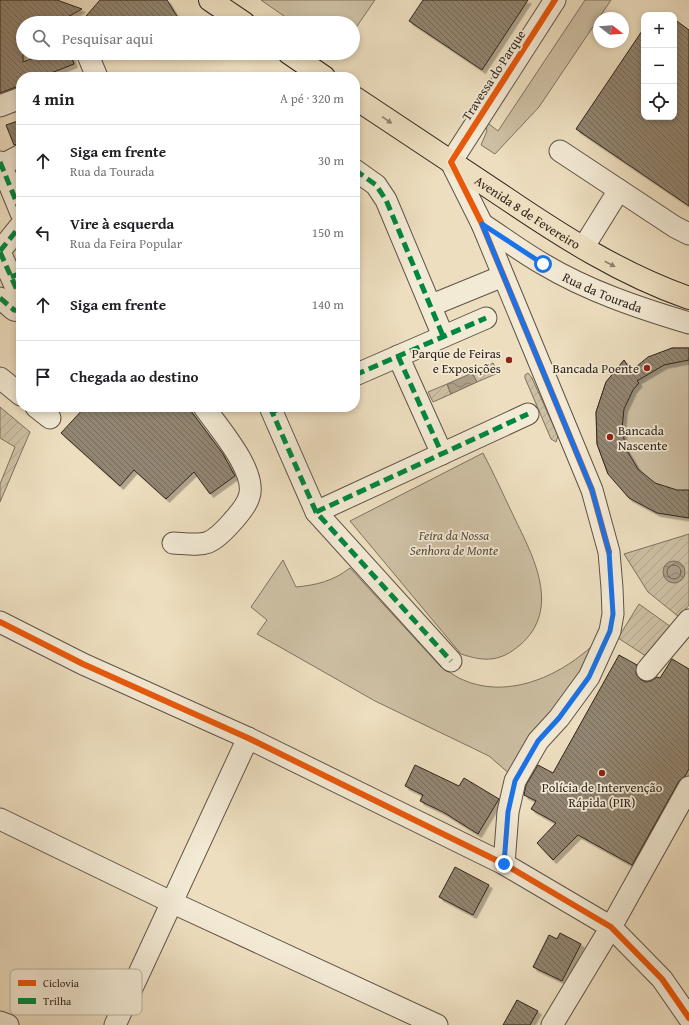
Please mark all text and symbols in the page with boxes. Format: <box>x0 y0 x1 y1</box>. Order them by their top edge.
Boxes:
north arrow <box>593 12 629 48</box>
map controls <box>641 12 677 120</box>
button: + <box>641 12 677 48</box>
search box <box>16 16 360 60</box>
street label: Travessa do Parque <box>457 26 530 124</box>
icon: search <box>30 27 52 49</box>
text: Pesquisar aqui <box>62 28 153 49</box>
button: − <box>641 48 677 84</box>
button: locate <box>641 84 677 120</box>
text: 4 min <box>32 86 74 111</box>
text: A pé · 320 m <box>280 89 344 108</box>
one-way arrow <box>382 116 393 123</box>
text: Siga em frente <box>70 141 166 162</box>
icon: ahead <box>32 150 54 172</box>
text: 30 m <box>318 151 344 170</box>
text: Rua da Tourada <box>70 162 154 181</box>
street label: Avenida 8 de Fevereiro <box>471 171 584 254</box>
text: Vire à esquerda <box>70 213 174 234</box>
icon: left <box>32 222 54 244</box>
text: 150 m <box>312 223 344 242</box>
text: Rua da Feira Popular <box>70 234 182 253</box>
route start <box>534 255 552 273</box>
one-way arrow <box>604 260 616 267</box>
street label: Rua da Tourada <box>559 268 645 318</box>
icon: ahead <box>32 294 54 316</box>
text: Siga em frente <box>70 294 166 315</box>
text: 140 m <box>312 295 344 314</box>
place label: Parque de Feiras e Exposições <box>412 344 501 378</box>
marker: Parque de Feiras e Exposições <box>504 355 514 365</box>
place label: Bancada Poente <box>553 359 639 378</box>
marker: Bancada Poente <box>642 363 652 373</box>
icon: arrive <box>32 366 54 388</box>
text: Chegada ao destino <box>70 366 198 387</box>
place label: Bancada Nascente <box>618 421 668 455</box>
marker: Bancada Nascente <box>605 432 615 442</box>
park label: Feira da Nossa Senhora de Monte <box>410 526 498 560</box>
marker: Polícia de Intervenção Rápida (PIR) <box>597 768 607 778</box>
place label: Polícia de Intervenção Rápida (PIR) <box>542 778 663 812</box>
route end <box>495 855 513 873</box>
legend <box>10 969 142 1015</box>
text: Ciclovia <box>43 975 80 991</box>
text: Trilha <box>43 993 72 1009</box>

